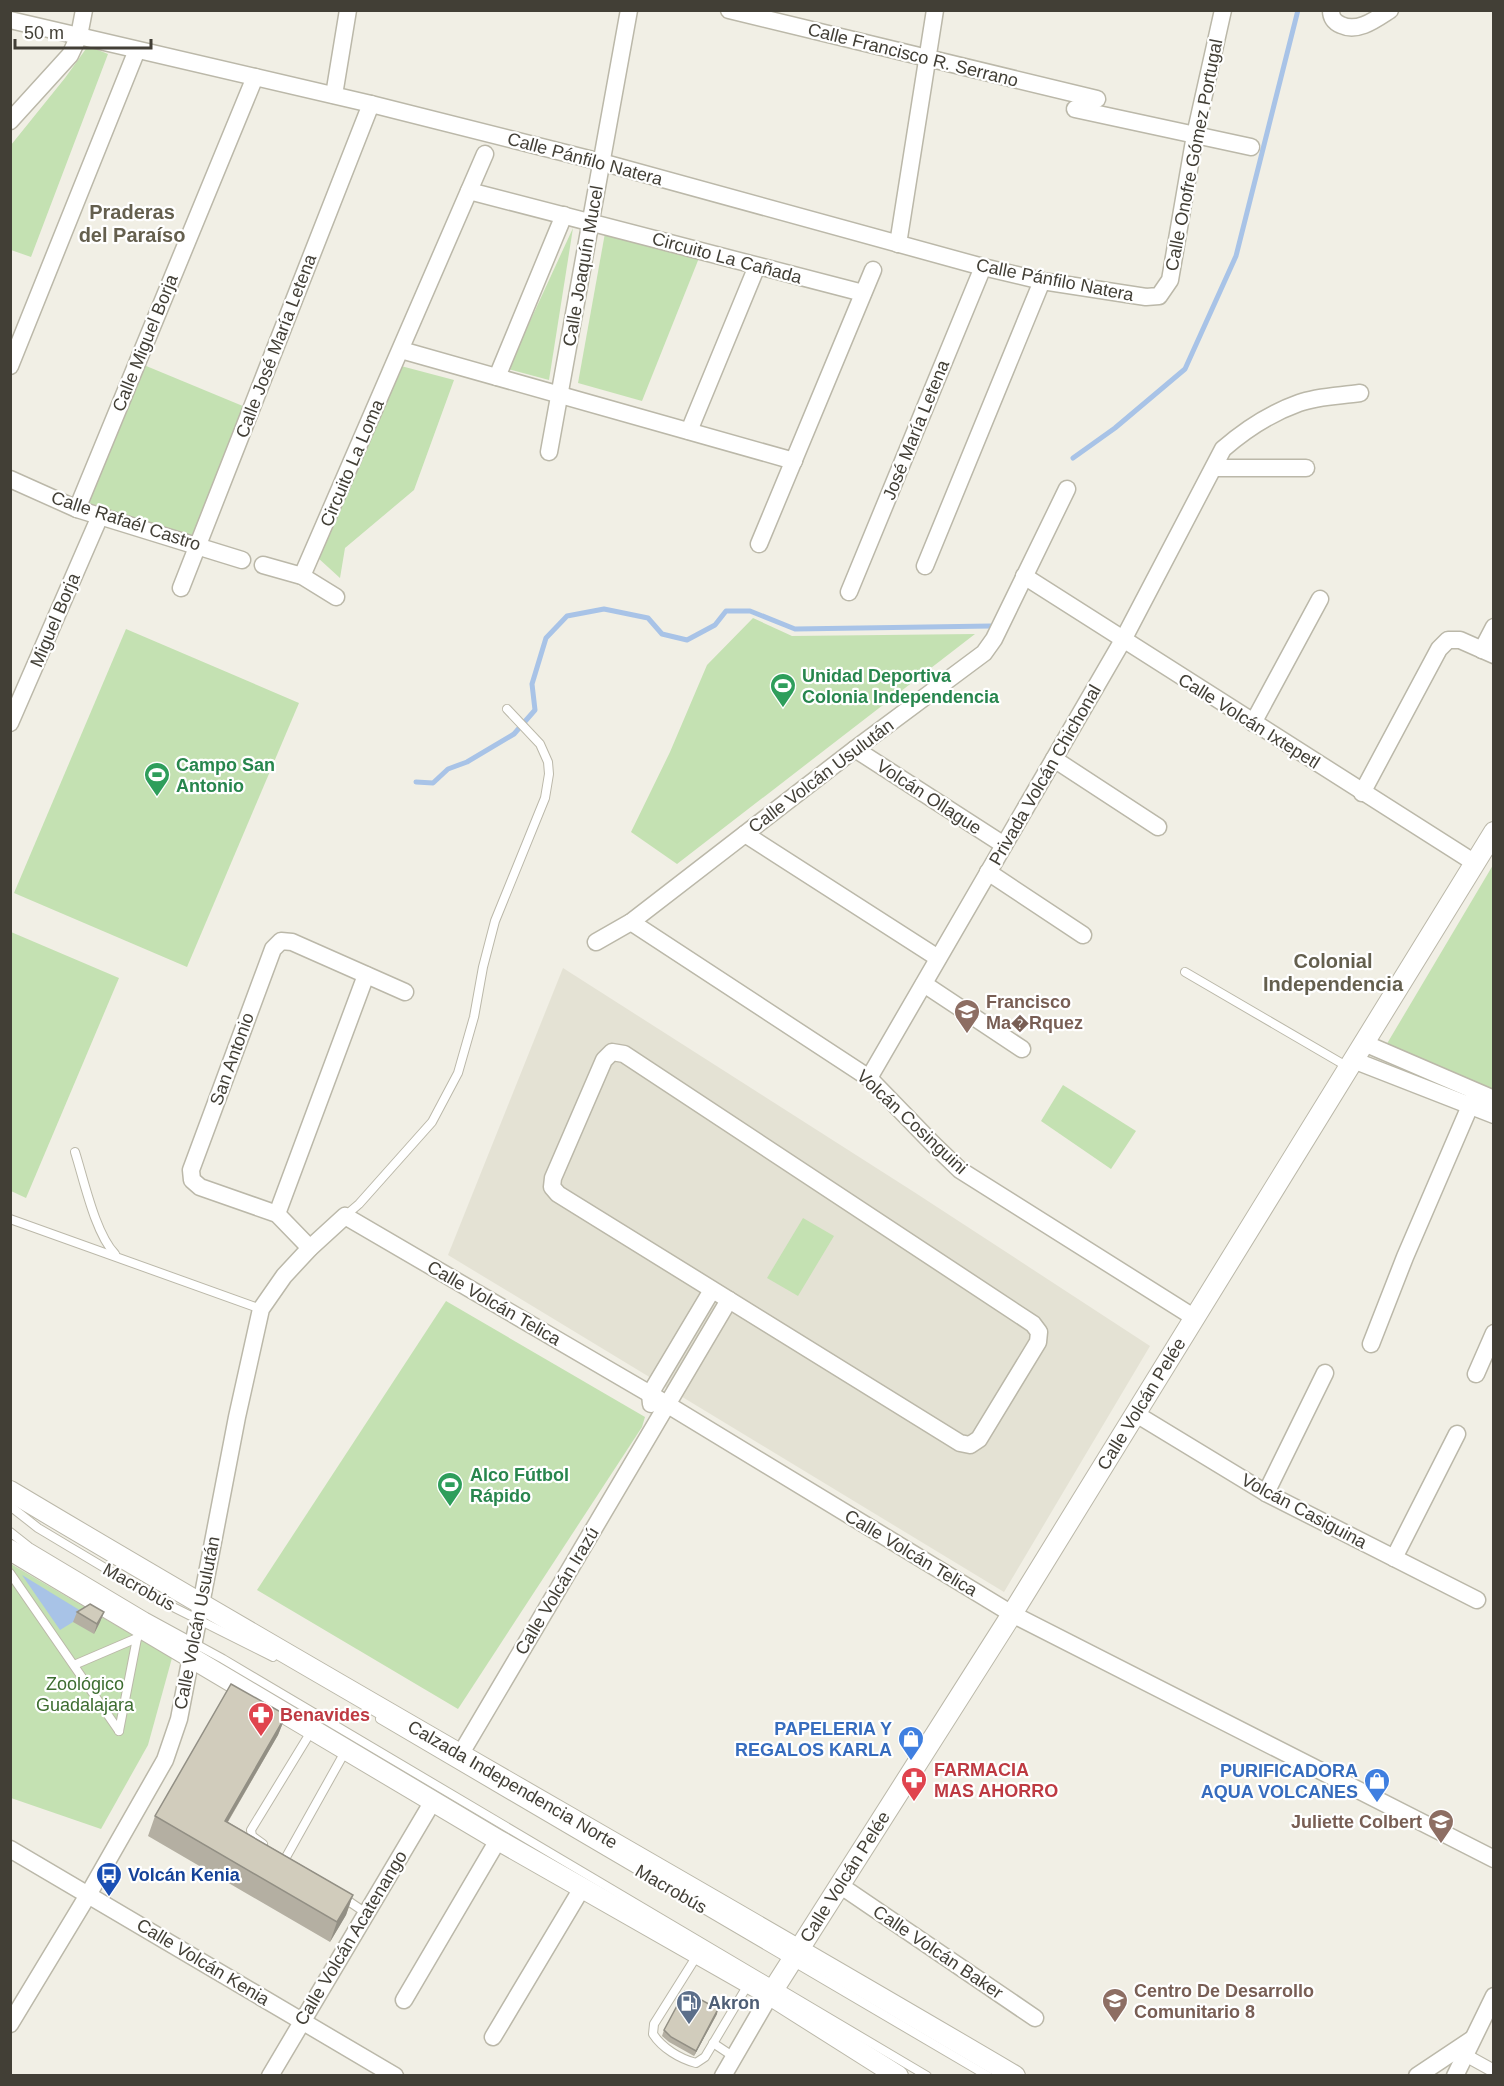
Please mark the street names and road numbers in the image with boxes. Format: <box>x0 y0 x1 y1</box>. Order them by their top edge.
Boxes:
street label: Calle Francisco R. Serrano <box>806 19 1020 91</box>
street label: Calle Onofre Gómez Portugal <box>1162 37 1226 273</box>
street label: Calle Pánfilo Natera <box>505 129 666 190</box>
street label: Calle Joaquín Mucel <box>559 184 607 348</box>
street label: Circuito La Cañada <box>650 228 805 288</box>
street label: Calle José María Letena <box>232 250 321 441</box>
street label: Calle Pánfilo Natera <box>975 255 1136 305</box>
street label: Calle Miguel Borja <box>108 271 182 414</box>
street label: José María Letena <box>879 356 954 503</box>
street label: Circuito La Loma <box>316 396 388 530</box>
street label: Calle Rafaél Castro <box>49 487 203 555</box>
street label: Miguel Borja <box>26 569 84 670</box>
street label: Calle Volcán Ixtepetl <box>1175 669 1323 773</box>
street label: Privada Volcán Chichonal <box>985 681 1105 869</box>
street label: Calle Volcán Usulután <box>745 715 897 837</box>
street label: Volcán Ollague <box>873 756 985 838</box>
street label: San Antonio <box>206 1010 258 1108</box>
street label: Volcán Cosinguini <box>853 1066 971 1178</box>
street label: Calle Volcán Telica <box>424 1257 565 1350</box>
street label: Calle Volcán Pelée <box>1093 1334 1190 1474</box>
street label: Volcán Casiguina <box>1238 1470 1371 1553</box>
street label: Calle Volcán Telica <box>841 1506 982 1601</box>
street label: Calle Volcán Irazú <box>511 1524 603 1658</box>
street label: Calle Volcán Usulután <box>170 1535 224 1711</box>
street label: Macrobús <box>100 1559 178 1615</box>
street label: Calzada Independencia Norte <box>404 1716 621 1853</box>
street label: Calle Volcán Pelée <box>796 1808 894 1946</box>
street label: Calle Volcán Acatenango <box>291 1847 411 2029</box>
street label: Macrobús <box>632 1861 710 1917</box>
street label: Calle Volcán Baker <box>869 1901 1007 2003</box>
street label: Calle Volcán Kenia <box>133 1915 274 2010</box>

